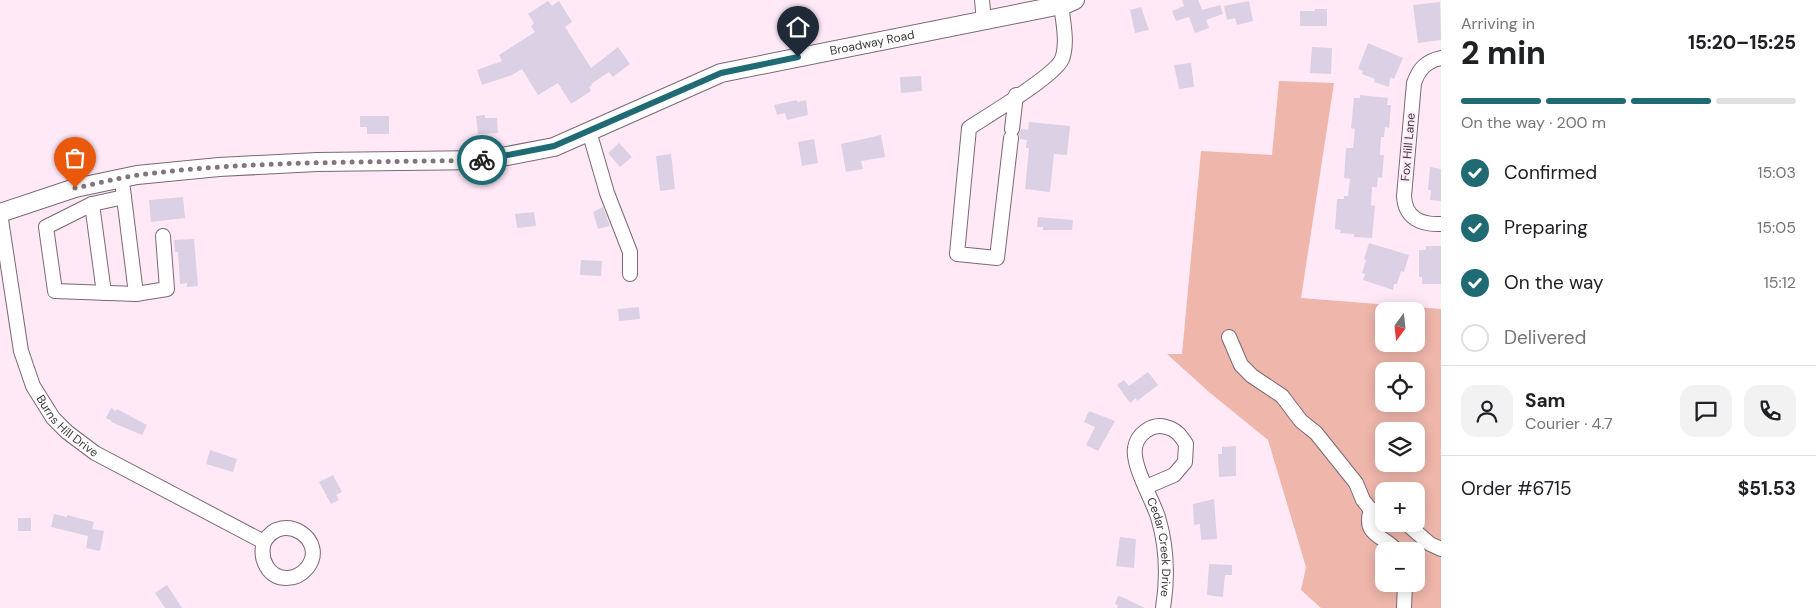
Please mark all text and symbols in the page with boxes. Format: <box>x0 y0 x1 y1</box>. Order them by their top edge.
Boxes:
pin <box>777 6 819 57</box>
icon: home <box>784 13 812 41</box>
text: Arriving in <box>1461 13 1535 34</box>
street label: Broadway Road <box>829 27 916 59</box>
text: 15:20–15:25 <box>1688 30 1796 55</box>
text: 2 min <box>1461 32 1546 74</box>
street label: Fox Hill Lane <box>1397 112 1419 182</box>
text: On the way · 200 m <box>1461 112 1606 133</box>
courier <box>457 135 507 185</box>
pin <box>54 137 96 188</box>
icon: bag <box>61 144 89 172</box>
icon: bike <box>468 146 496 174</box>
icon: check <box>1461 159 1489 187</box>
text: Confirmed <box>1504 160 1597 185</box>
text: 15:03 <box>1758 162 1796 183</box>
icon: check <box>1461 214 1489 242</box>
text: Preparing <box>1504 215 1588 240</box>
text: 15:05 <box>1757 217 1796 238</box>
icon: check <box>1461 269 1489 297</box>
text: On the way <box>1504 270 1604 295</box>
text: 15:12 <box>1764 272 1796 293</box>
north arrow <box>1375 302 1425 352</box>
map controls <box>1375 302 1425 592</box>
text: Delivered <box>1504 325 1586 350</box>
button: locate <box>1375 362 1425 412</box>
button: person <box>1461 385 1513 437</box>
button: chat <box>1680 385 1732 437</box>
button: phone <box>1744 385 1796 437</box>
text: Sam <box>1525 388 1566 413</box>
street label: Burns Hill Drive <box>33 392 102 461</box>
text: Courier · 4.7 <box>1525 413 1613 434</box>
button: layers <box>1375 422 1425 472</box>
text: Order #6715 <box>1461 476 1572 501</box>
text: $51.53 <box>1738 476 1796 501</box>
button: + <box>1375 482 1425 532</box>
street label: Cedar Creek Drive <box>1143 495 1174 598</box>
button: − <box>1375 542 1425 592</box>

